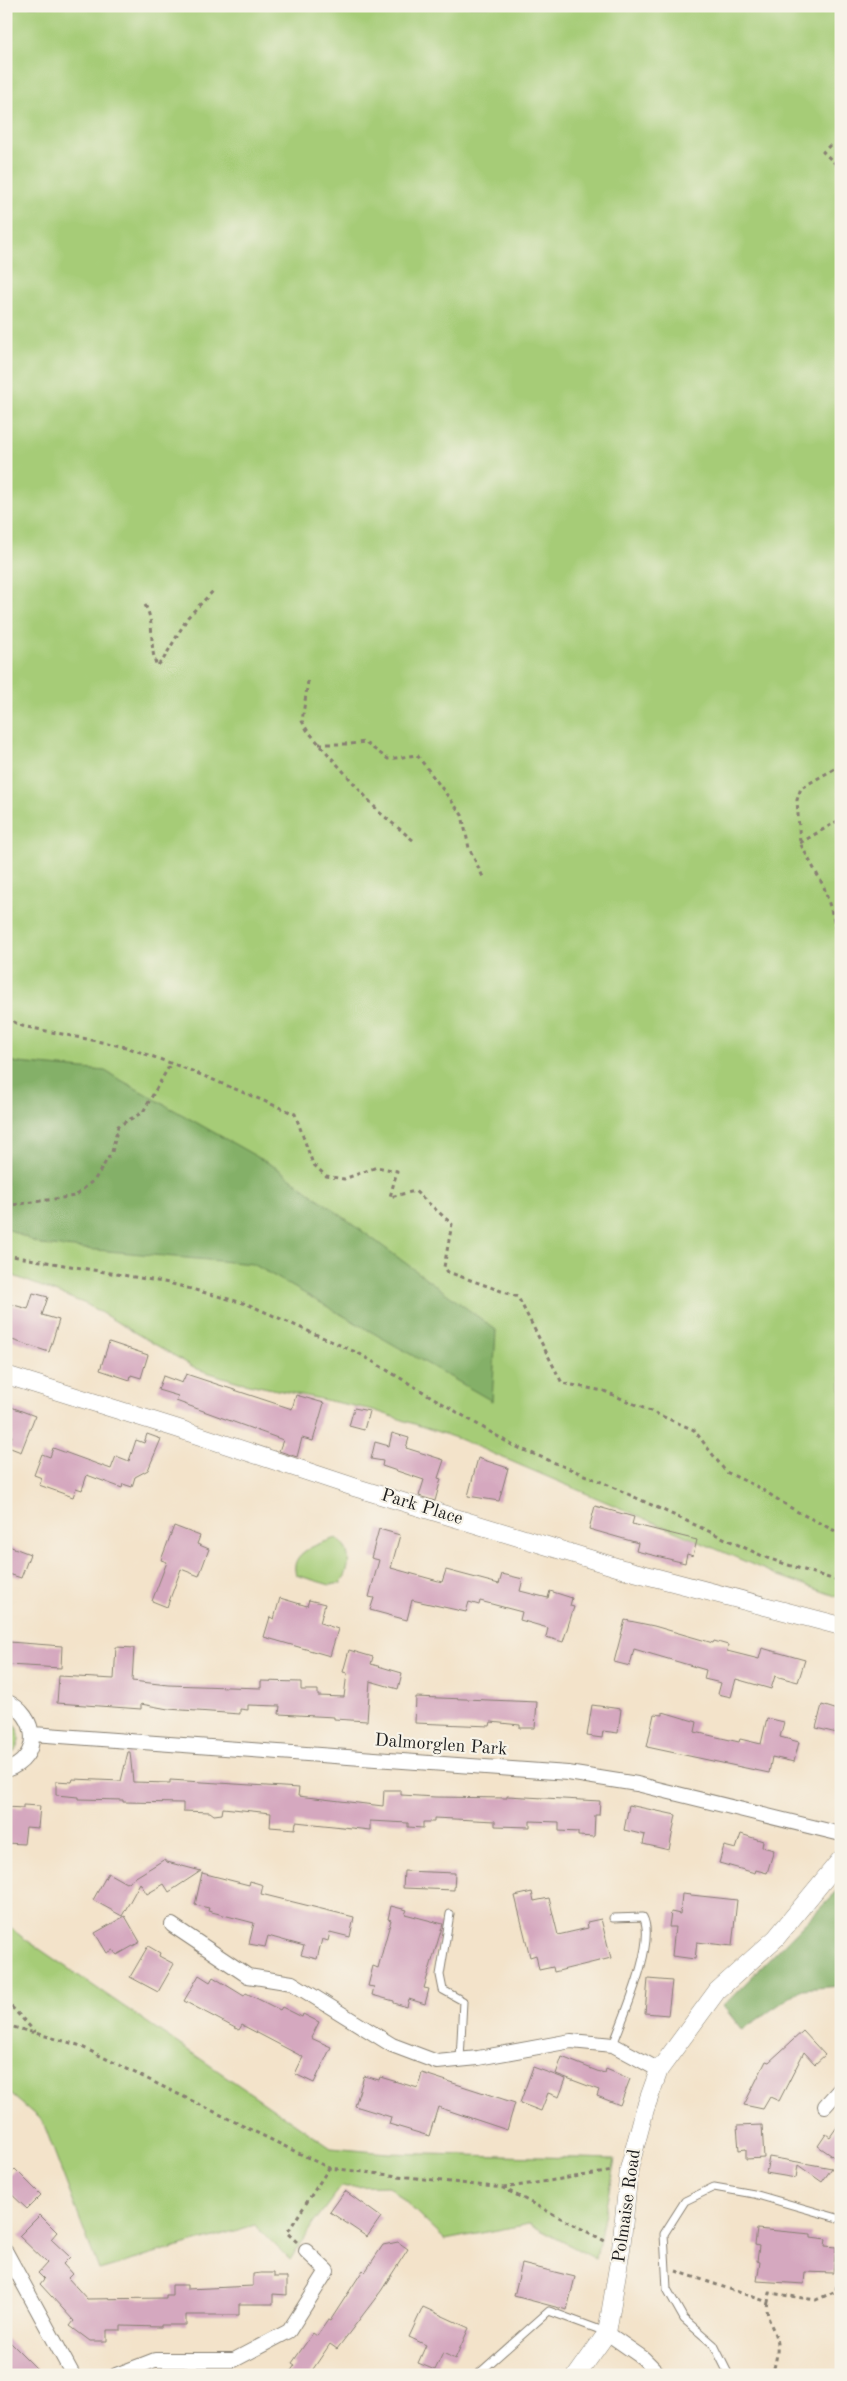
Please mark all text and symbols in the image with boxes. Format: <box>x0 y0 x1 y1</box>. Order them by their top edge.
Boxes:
street label: Park Place <box>379 1486 465 1528</box>
street label: Dalmorglen Park <box>374 1731 508 1759</box>
street label: Polmaise Road <box>610 2148 644 2264</box>

